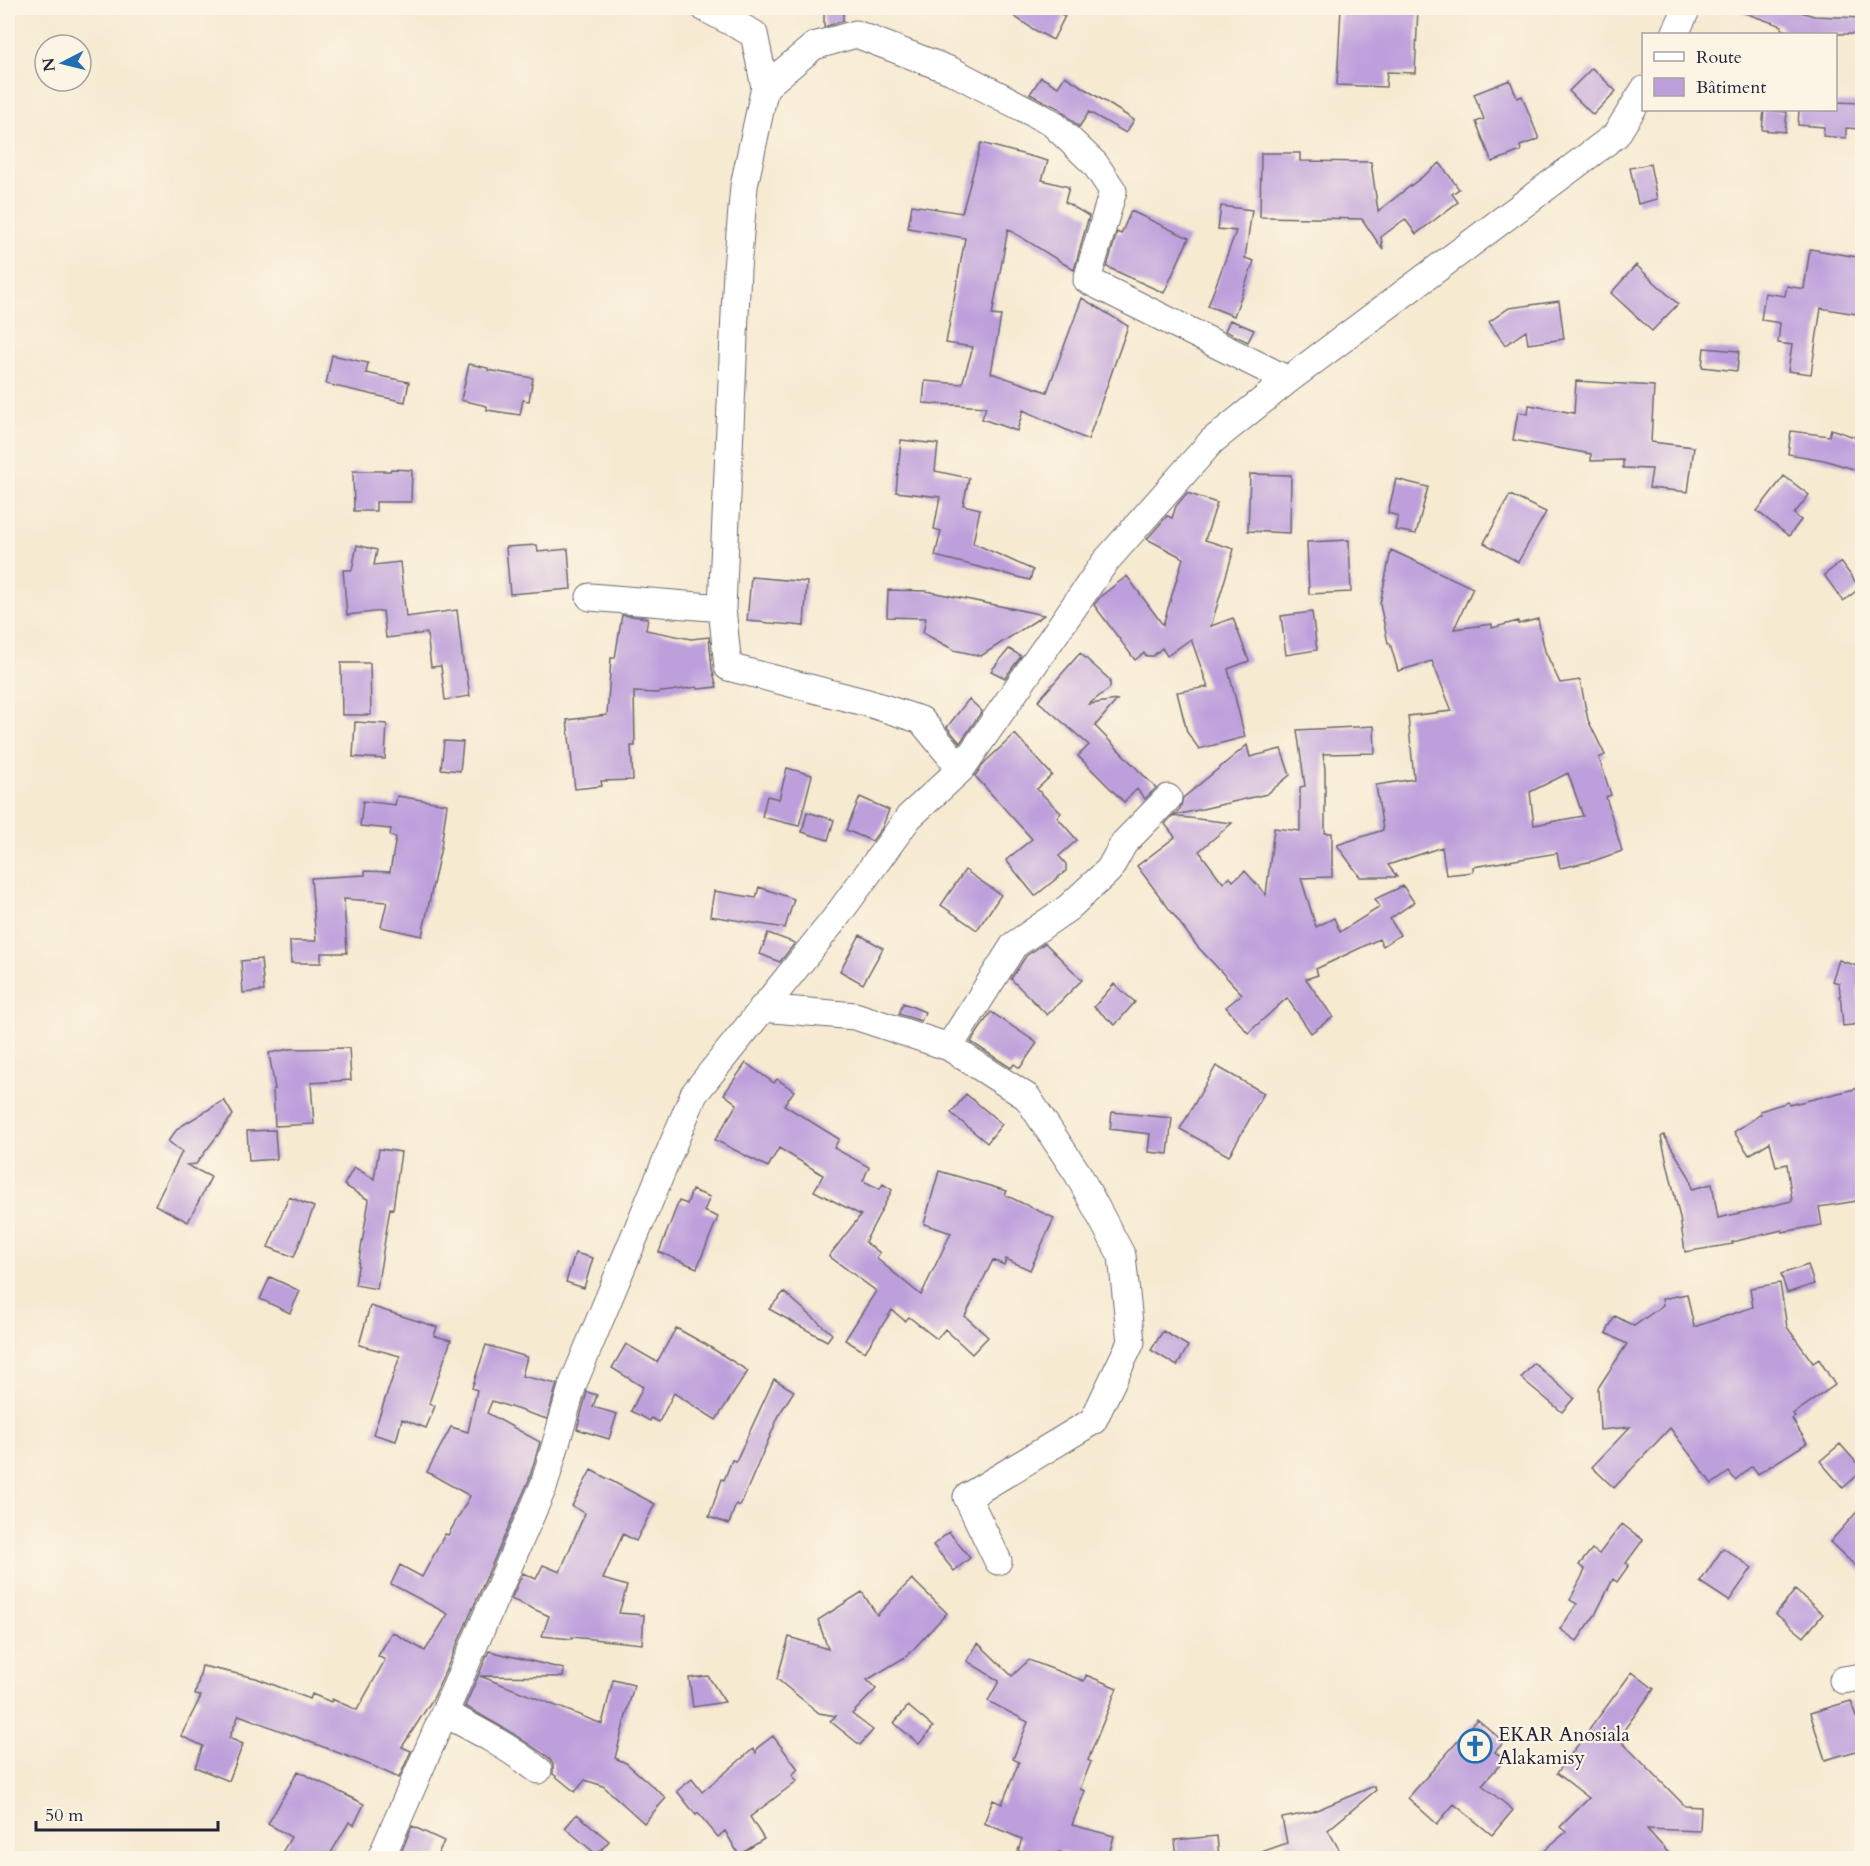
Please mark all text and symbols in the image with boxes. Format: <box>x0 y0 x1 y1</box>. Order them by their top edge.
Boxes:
north arrow <box>33 33 93 93</box>
legend <box>1642 33 1837 111</box>
text: Route <box>1696 45 1742 70</box>
text: N <box>37 56 61 73</box>
text: Bâtiment <box>1696 75 1766 100</box>
place label: EKAR Anosiala Alakamisy <box>1498 1721 1630 1771</box>
church icon: EKAR Anosiala Alakamisy <box>1457 1728 1493 1764</box>
scale bar <box>36 1794 218 1832</box>
text: 50 m <box>45 1803 84 1828</box>

